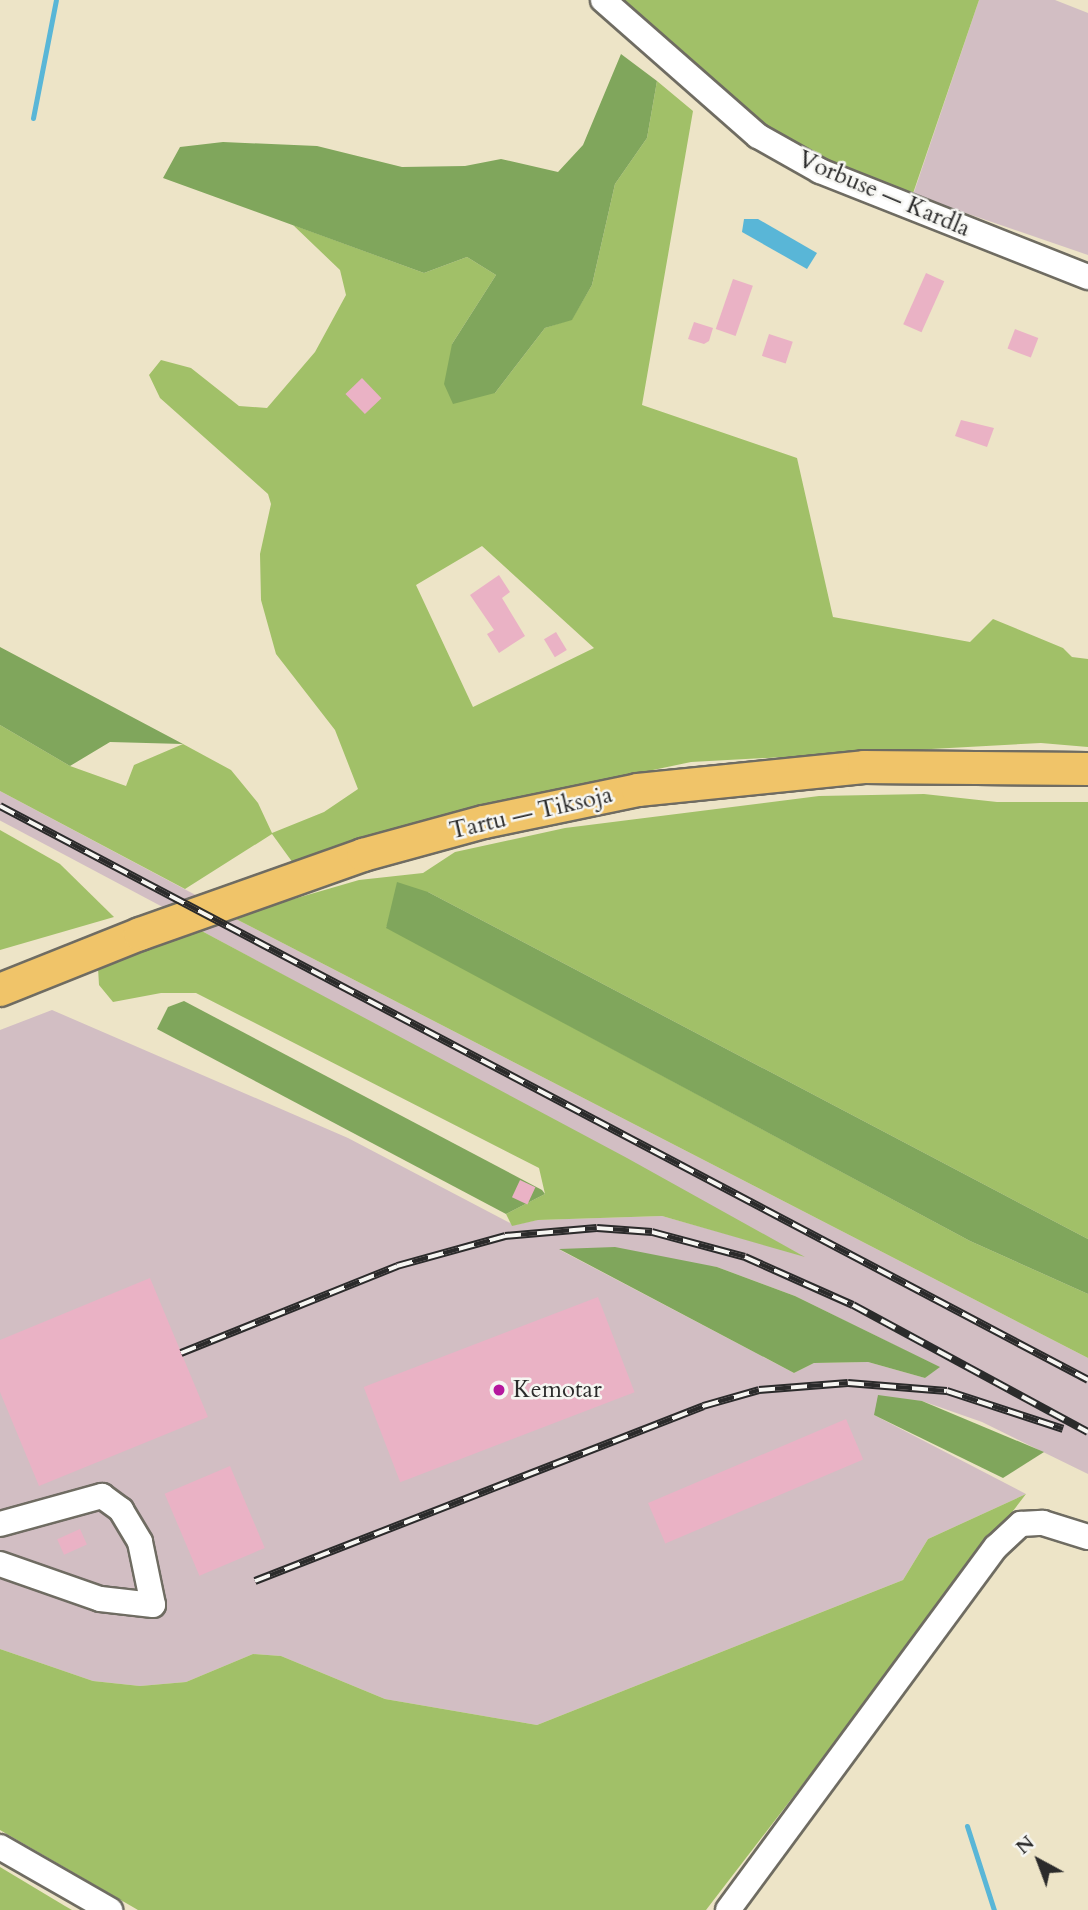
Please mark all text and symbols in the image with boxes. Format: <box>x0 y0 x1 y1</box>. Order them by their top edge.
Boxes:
street label: Vorbuse — Kardla <box>794 145 974 243</box>
street label: Tartu — Tiksoja <box>447 780 615 846</box>
place label: Kemotar <box>513 1376 602 1404</box>
marker: Kemotar <box>491 1382 507 1398</box>
north arrow <box>1004 1826 1074 1896</box>
text: N <box>1010 1830 1040 1860</box>

